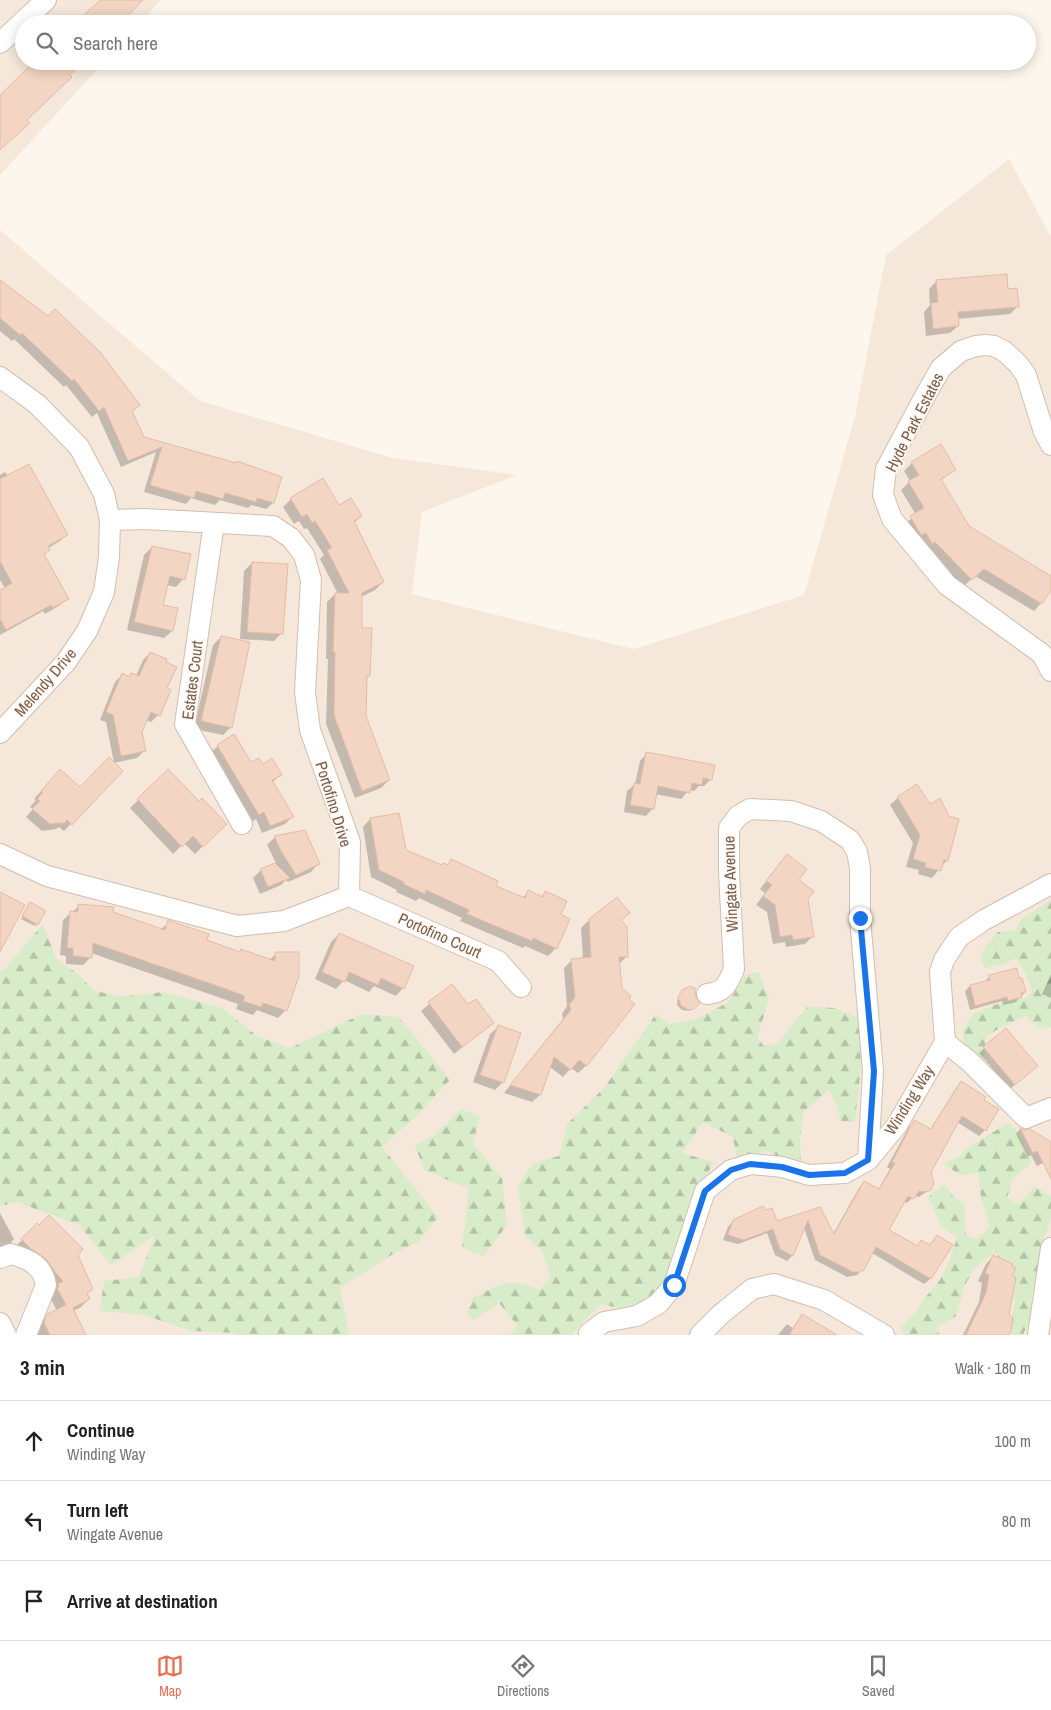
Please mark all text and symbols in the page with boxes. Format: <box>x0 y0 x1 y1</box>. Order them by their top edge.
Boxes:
search box <box>15 15 1036 70</box>
icon: search <box>33 29 61 57</box>
text: Search here <box>73 30 158 56</box>
street label: Hyde Park Estates <box>880 369 948 475</box>
street label: Estates Court <box>176 639 208 721</box>
street label: Melendy Drive <box>9 643 81 721</box>
street label: Portofino Drive <box>311 759 357 849</box>
street label: Wingate Avenue <box>717 836 743 932</box>
street label: Portofino Court <box>395 907 485 963</box>
route end <box>849 907 872 930</box>
street label: Winding Way <box>879 1061 939 1139</box>
route start <box>663 1274 686 1297</box>
text: 3 min <box>20 1353 65 1382</box>
text: Walk · 180 m <box>955 1357 1031 1379</box>
text: Continue <box>67 1417 135 1443</box>
icon: ahead <box>20 1427 48 1455</box>
text: 100 m <box>995 1430 1031 1452</box>
text: Winding Way <box>67 1443 145 1465</box>
text: Turn left <box>67 1497 128 1523</box>
icon: left <box>20 1507 48 1535</box>
text: 80 m <box>1002 1510 1031 1532</box>
text: Wingate Avenue <box>67 1523 163 1545</box>
icon: arrive <box>20 1587 48 1615</box>
text: Arrive at destination <box>67 1588 218 1614</box>
tab: Map <box>156 1652 184 1700</box>
tab: Directions <box>497 1652 549 1700</box>
tab: Saved <box>862 1652 895 1700</box>

